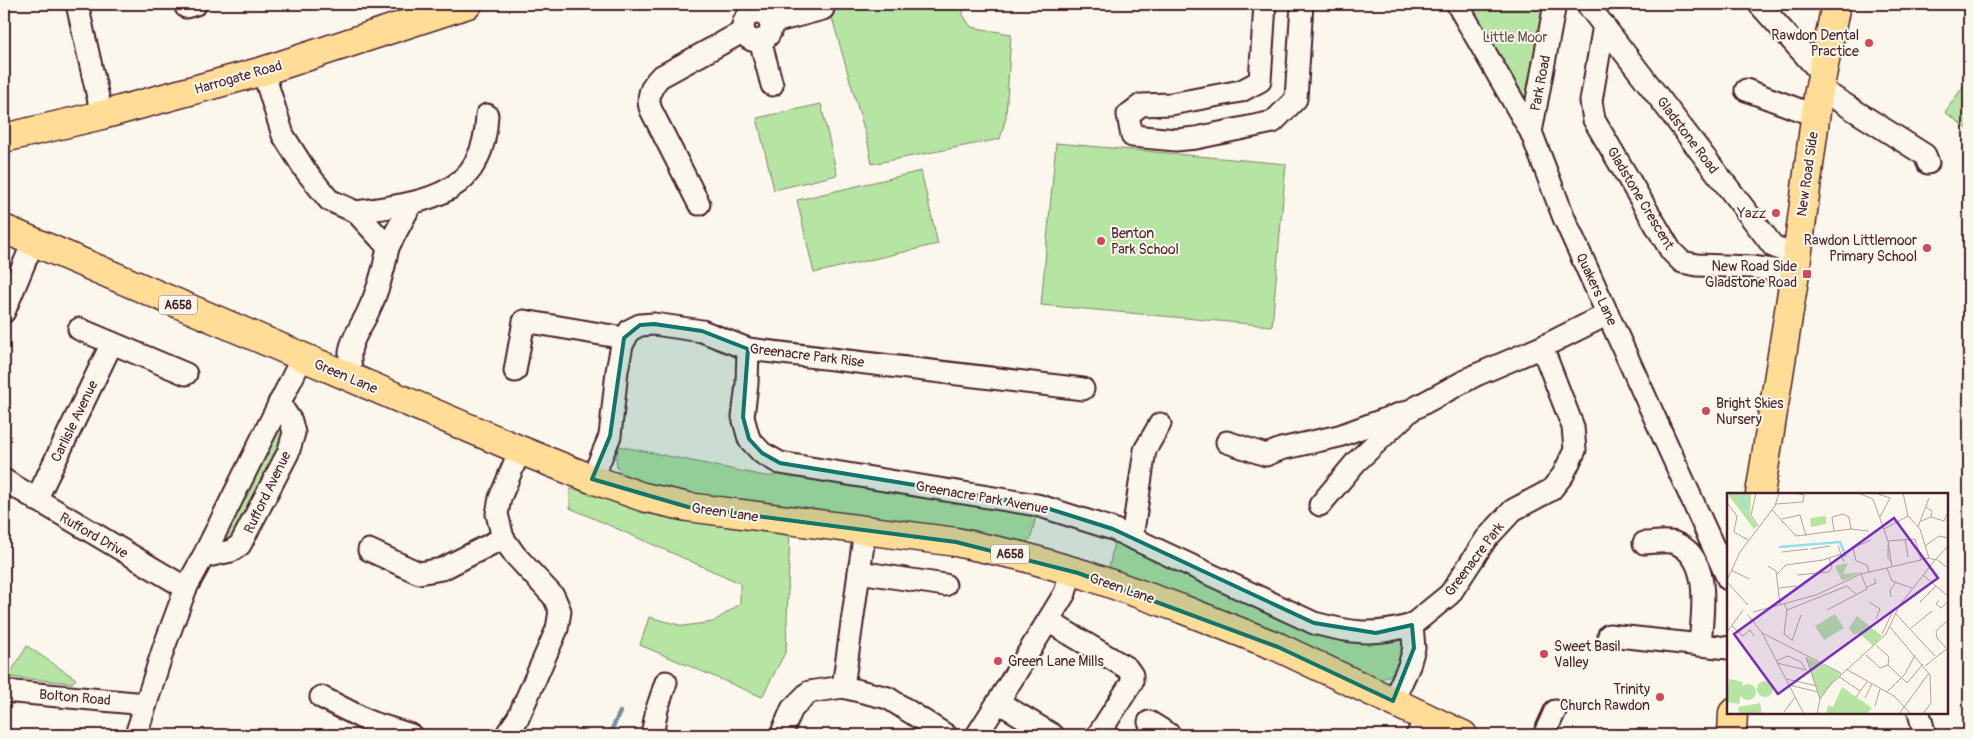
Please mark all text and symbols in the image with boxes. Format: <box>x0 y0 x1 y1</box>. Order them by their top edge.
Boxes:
place label: Rawdon Dental Practice <box>1771 27 1859 60</box>
park label: Little Moor <box>1482 29 1548 46</box>
marker: Rawdon Dental Practice <box>1863 37 1875 49</box>
street label: Park Road <box>1527 54 1554 112</box>
street label: Harrogate Road <box>192 57 284 98</box>
street label: Gladstone Road <box>1653 93 1722 177</box>
street label: New Road Side <box>1793 130 1822 218</box>
street label: Gladstone Crescent <box>1603 144 1678 253</box>
place label: Yazz <box>1736 205 1766 222</box>
marker: Yazz <box>1770 207 1782 219</box>
place label: Benton Park School <box>1111 225 1179 258</box>
place label: Rawdon Littlemoor Primary School <box>1804 232 1917 265</box>
marker: Benton Park School <box>1095 235 1107 247</box>
marker: Rawdon Littlemoor Primary School <box>1921 242 1933 254</box>
street label: Quakers Lane <box>1572 250 1621 328</box>
place label: New Road Side Gladstone Road <box>1705 258 1797 291</box>
marker: New Road Side Gladstone Road <box>1801 268 1813 280</box>
road number: A658 <box>159 296 197 314</box>
street label: Greenacre Park Rise <box>749 340 865 371</box>
street label: Green Lane <box>312 355 380 397</box>
street label: Carlisle Avenue <box>47 378 102 465</box>
place label: Bright Skies Nursery <box>1716 395 1784 428</box>
marker: Bright Skies Nursery <box>1700 405 1712 417</box>
street label: Rufford Avenue <box>240 448 295 536</box>
street label: Greenacre Park Avenue <box>914 477 1050 518</box>
inset map <box>1727 493 1948 714</box>
street label: Green Lane <box>690 499 760 526</box>
street label: Rufford Drive <box>56 509 131 562</box>
street label: Greenacre Park <box>1441 519 1508 600</box>
road number: A658 <box>991 544 1029 564</box>
street label: Green Lane <box>1087 569 1157 607</box>
place label: Sweet Basil Valley <box>1554 638 1621 671</box>
marker: Sweet Basil Valley <box>1538 648 1550 660</box>
place label: Green Lane Mills <box>1008 653 1105 670</box>
marker: Green Lane Mills <box>992 655 1004 667</box>
place label: Trinity Church Rawdon <box>1560 681 1650 714</box>
street label: Bolton Road <box>38 686 112 709</box>
marker: Trinity Church Rawdon <box>1654 691 1666 703</box>

